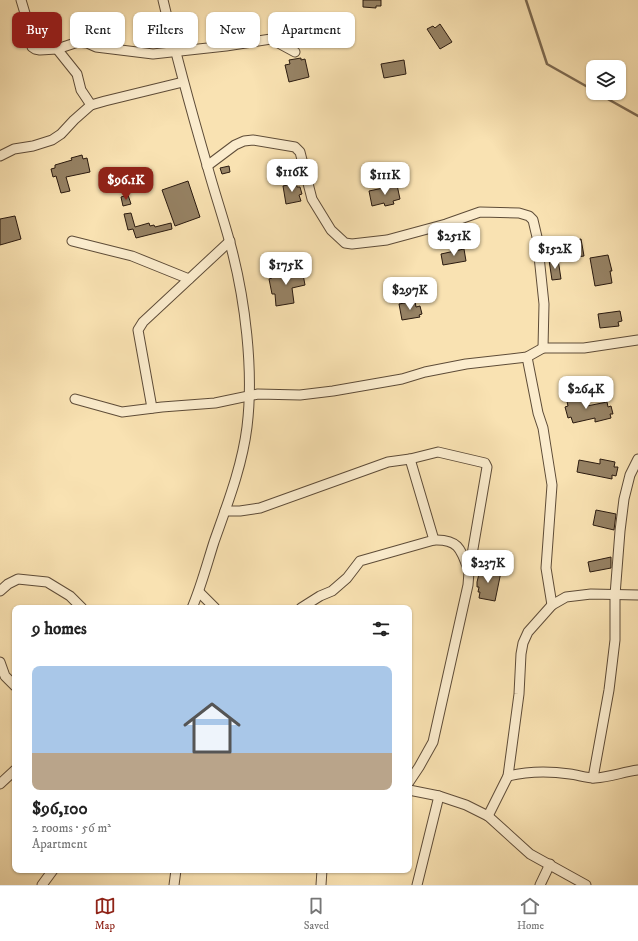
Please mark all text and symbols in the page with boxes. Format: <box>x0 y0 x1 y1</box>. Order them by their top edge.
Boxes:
chip: Buy <box>12 12 62 48</box>
chip: Rent <box>70 12 125 48</box>
chip: Filters <box>133 12 198 48</box>
chip: New <box>206 12 260 48</box>
chip: Apartment <box>268 12 355 48</box>
map controls <box>586 60 626 100</box>
button: layers <box>586 60 626 100</box>
pin: $116K <box>264 159 320 193</box>
pin: $111K <box>357 162 413 196</box>
text: $116K <box>276 164 308 180</box>
pin: $96.1K <box>93 167 159 201</box>
text: $111K <box>370 167 400 183</box>
text: $96.1K <box>107 172 145 188</box>
pin: $251K <box>426 223 482 257</box>
text: $251K <box>437 228 471 244</box>
pin: $152K <box>527 236 583 270</box>
text: $152K <box>538 241 572 257</box>
pin: $175K <box>258 252 314 286</box>
text: $175K <box>269 257 303 273</box>
pin: $297K <box>382 277 438 311</box>
text: $297K <box>392 282 428 298</box>
pin: $264K <box>558 376 614 410</box>
text: $264K <box>568 381 604 397</box>
pin: $237K <box>460 550 516 584</box>
text: $237K <box>471 555 505 571</box>
text: 9 homes <box>32 618 87 640</box>
icon: filters <box>370 618 392 640</box>
icon: home <box>176 692 248 764</box>
text: $96,100 <box>32 798 88 820</box>
text: 2 rooms · 56 m² <box>32 820 111 836</box>
text: Apartment <box>32 836 87 852</box>
tab: Map <box>94 895 116 933</box>
tab: Saved <box>304 895 329 933</box>
tab: Home <box>517 895 544 933</box>

